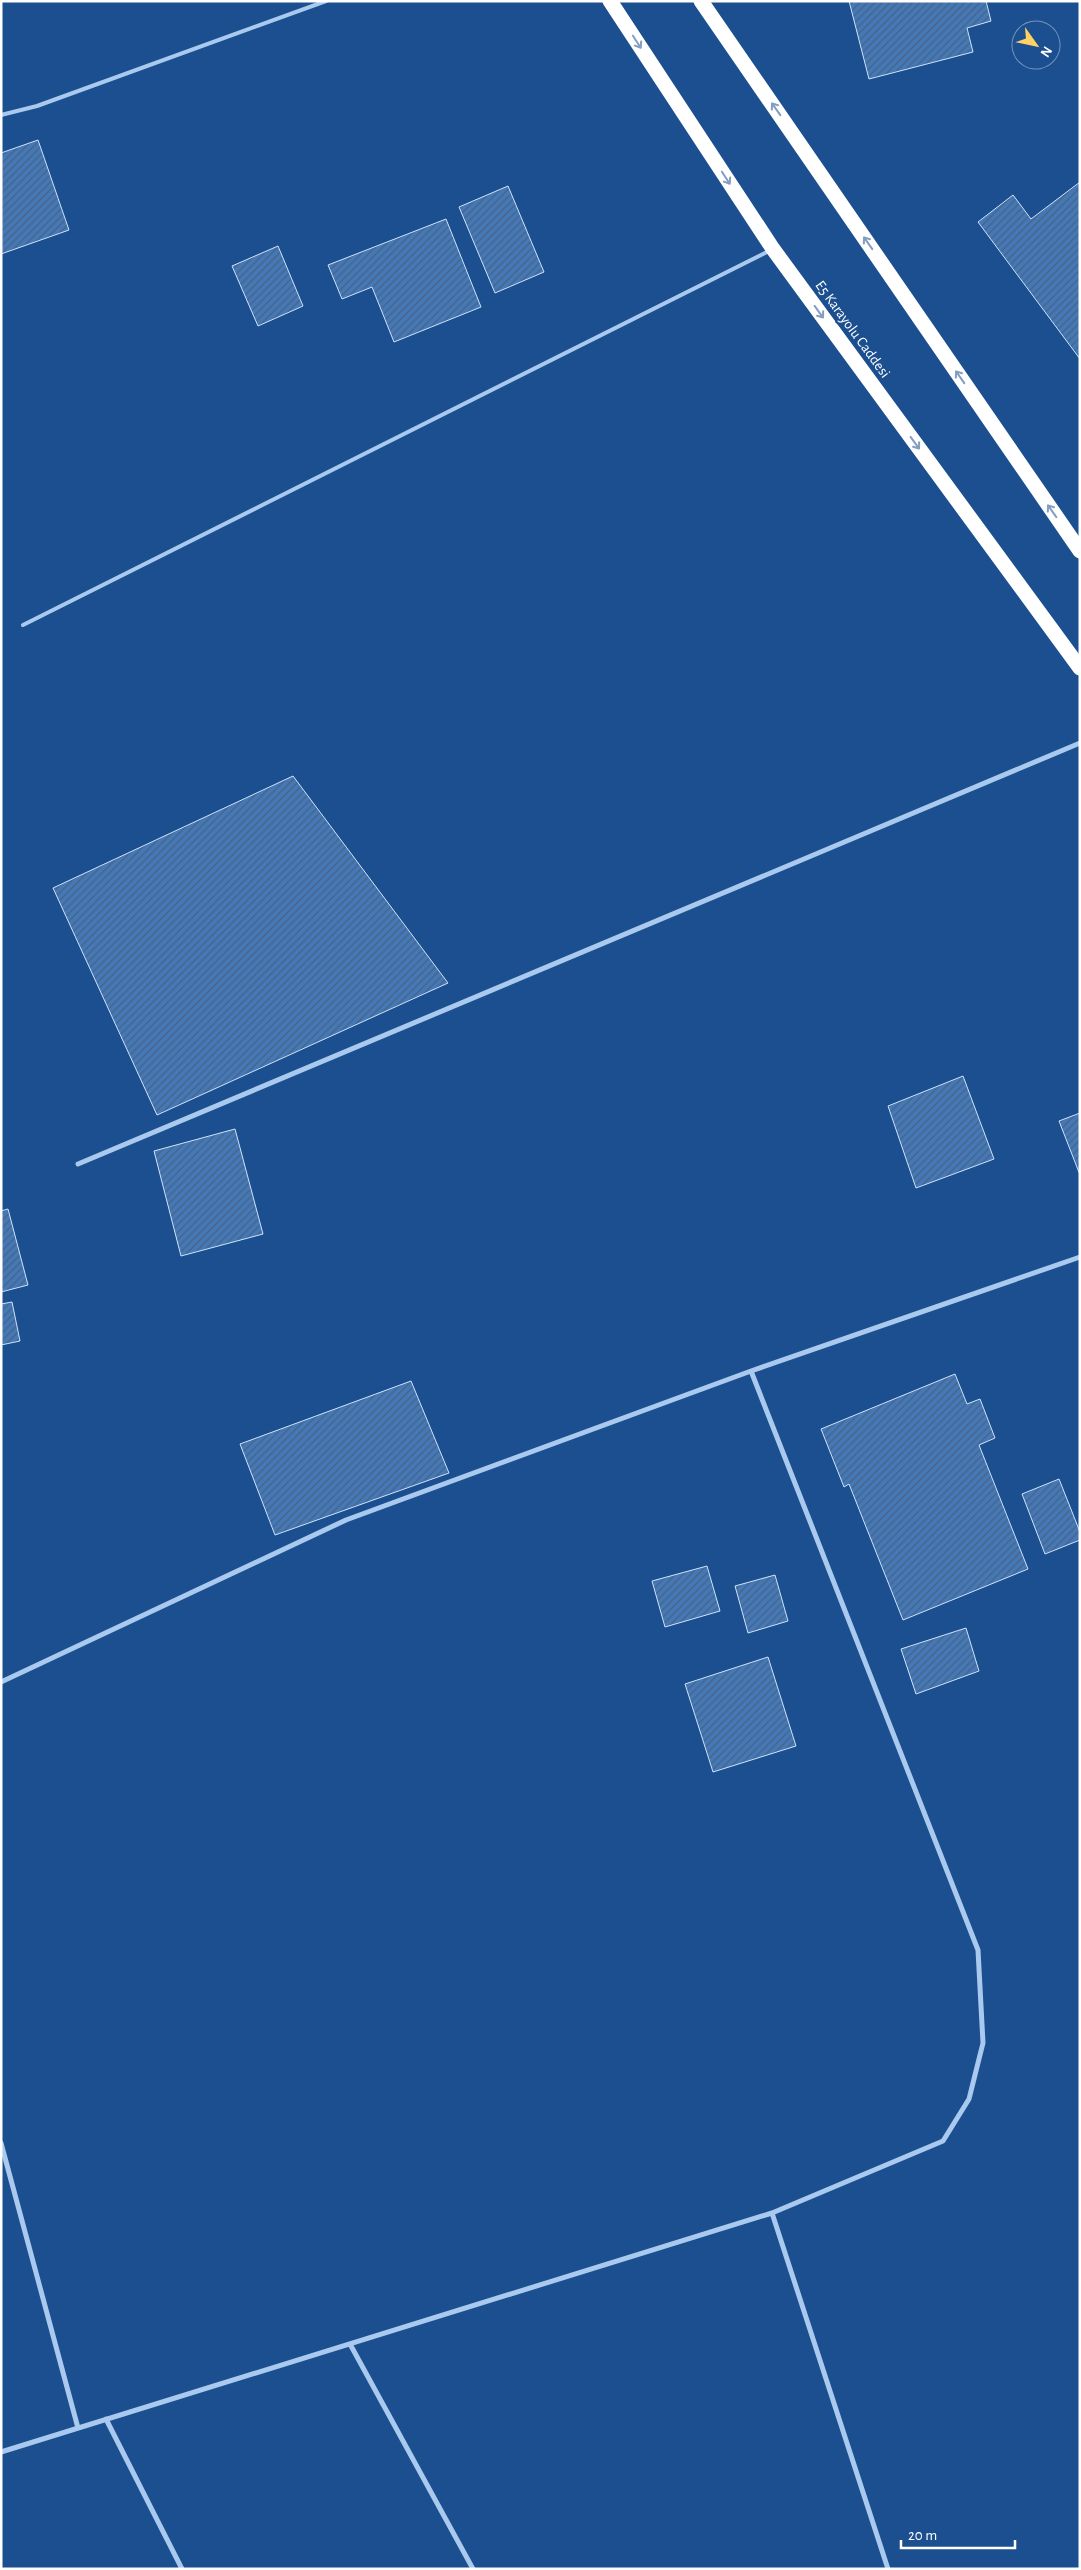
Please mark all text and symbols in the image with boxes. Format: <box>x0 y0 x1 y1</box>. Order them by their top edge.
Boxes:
north arrow <box>1011 20 1061 70</box>
one-way arrow <box>632 35 642 49</box>
text: N <box>1038 44 1055 59</box>
one-way arrow <box>771 102 781 116</box>
one-way arrow <box>721 171 731 185</box>
one-way arrow <box>863 236 873 250</box>
street label: E5 Karayolu Caddesi <box>812 278 893 381</box>
one-way arrow <box>813 304 824 318</box>
one-way arrow <box>955 370 965 384</box>
one-way arrow <box>909 436 920 449</box>
one-way arrow <box>1047 504 1057 518</box>
scale bar <box>901 2518 1015 2550</box>
text: 20 m <box>908 2528 937 2543</box>

